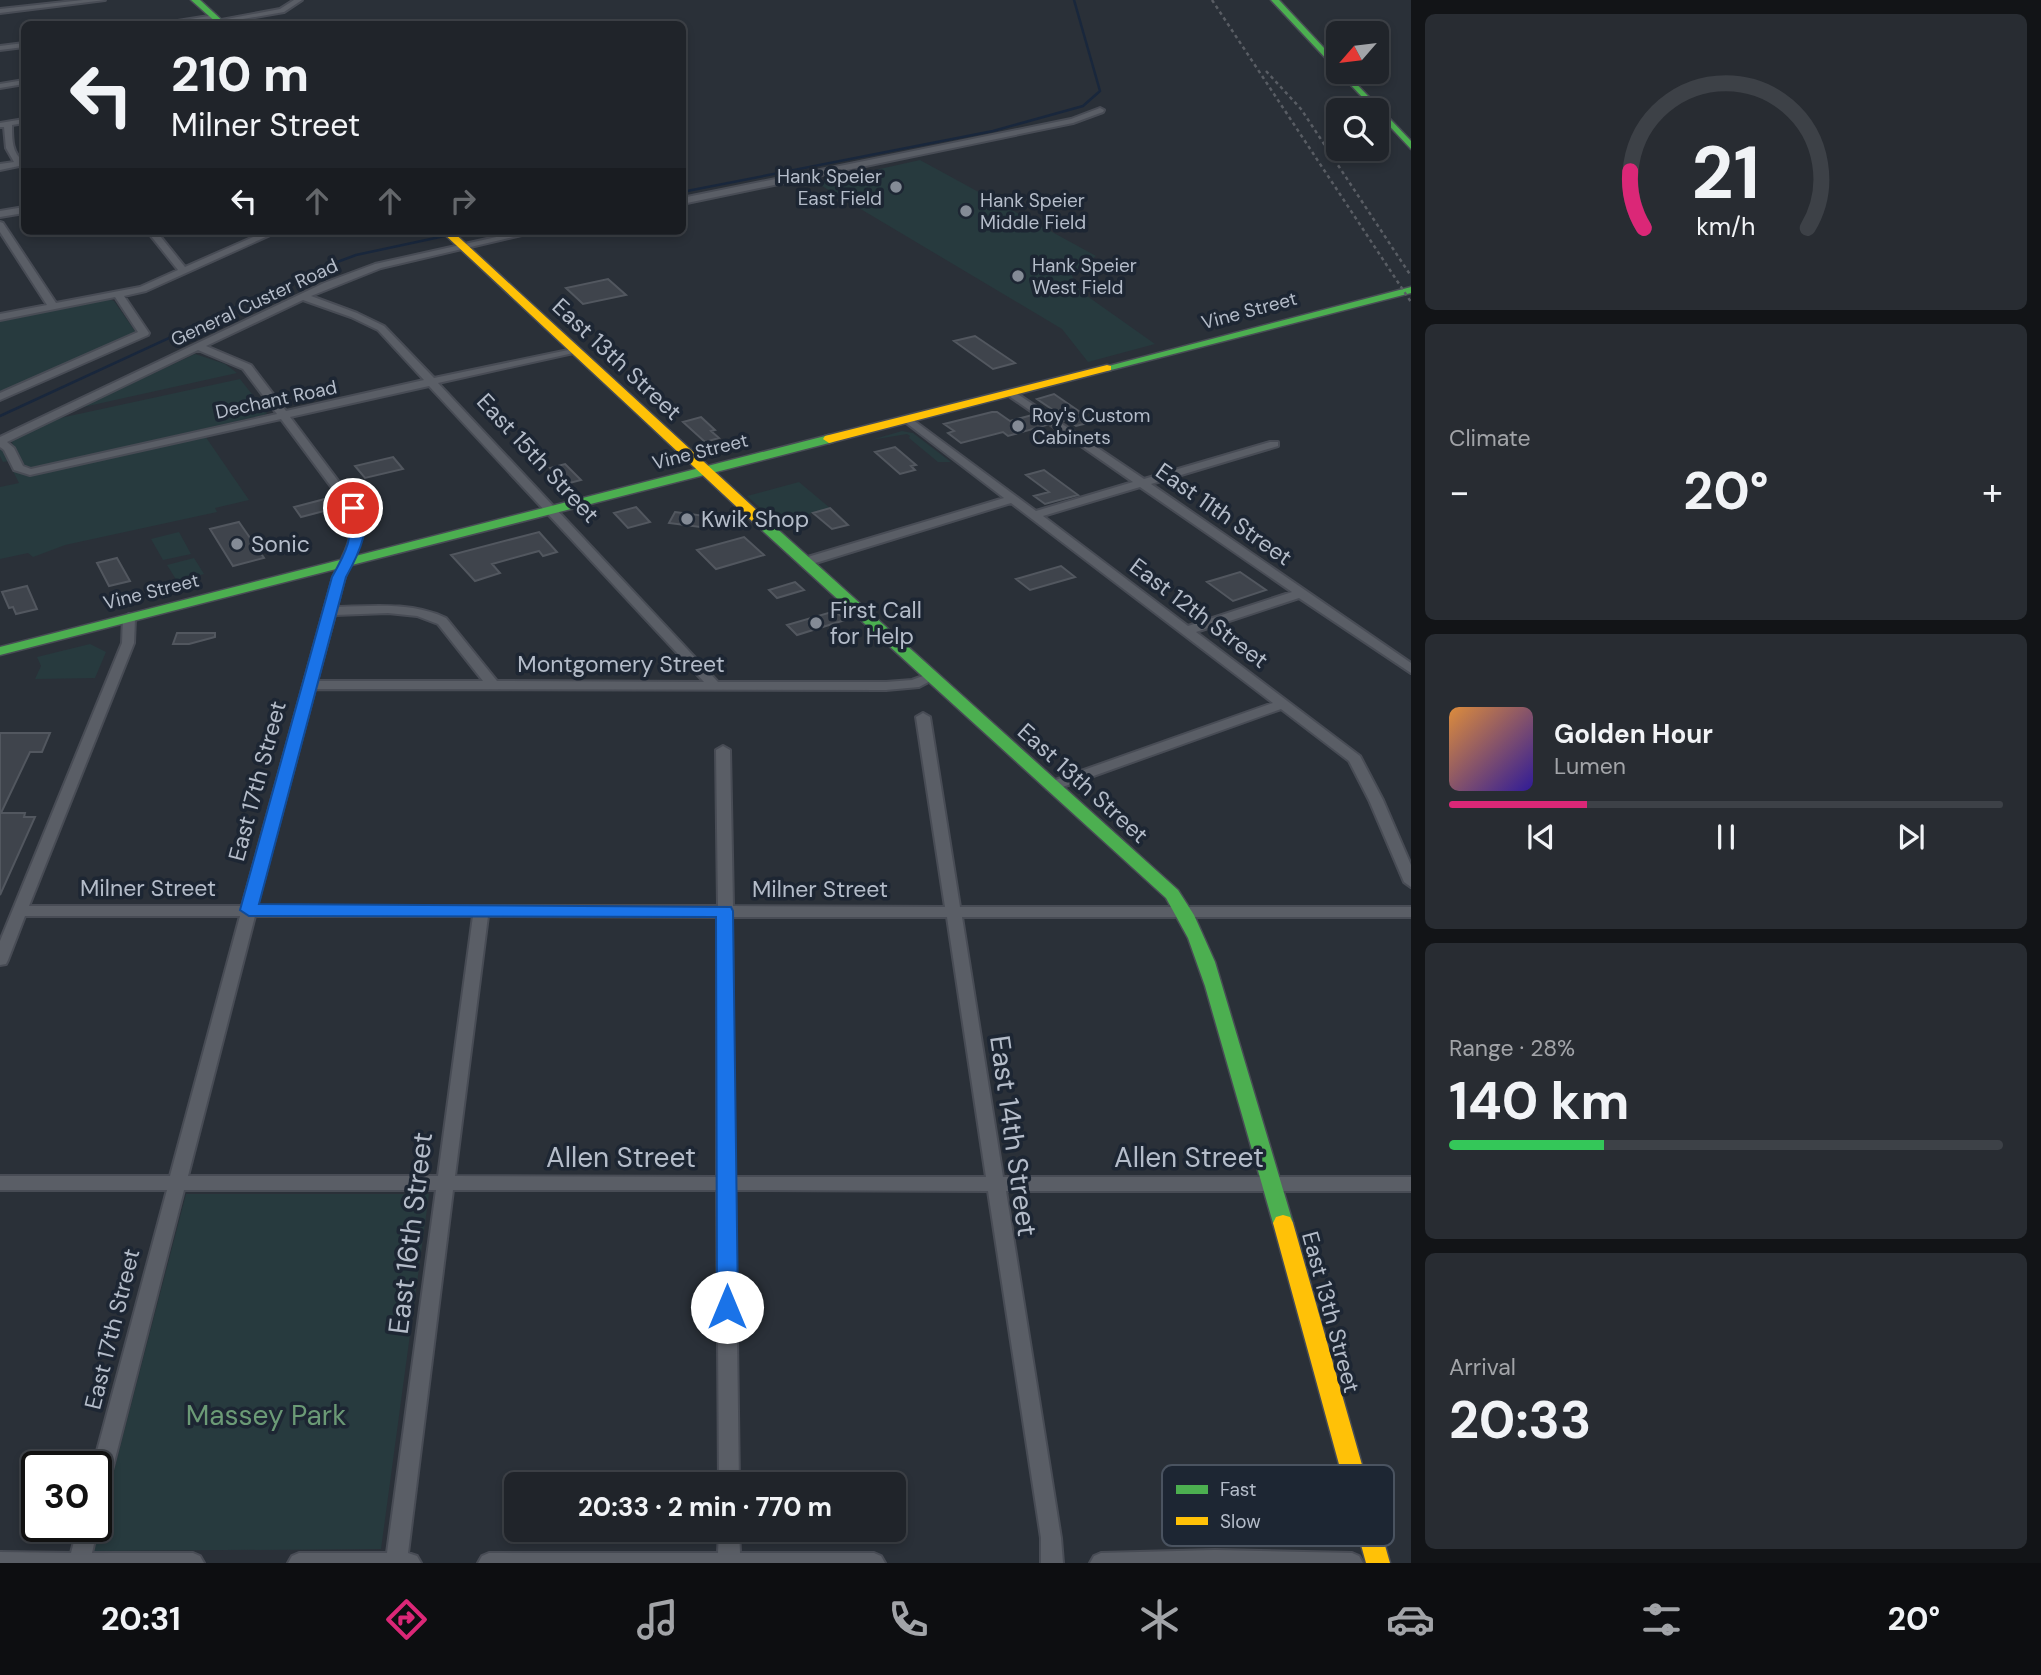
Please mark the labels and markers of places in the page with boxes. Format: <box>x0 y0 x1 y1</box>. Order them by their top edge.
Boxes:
place label: Hank Speier East Field <box>777 164 882 211</box>
marker: Hank Speier East Field <box>888 179 904 195</box>
place label: Hank Speier Middle Field <box>980 188 1086 235</box>
marker: Hank Speier Middle Field <box>958 203 974 219</box>
place label: Hank Speier West Field <box>1032 253 1137 300</box>
marker: Hank Speier West Field <box>1010 268 1026 284</box>
place label: Roy's Custom Cabinets <box>1032 403 1150 450</box>
marker: Roy's Custom Cabinets <box>1010 418 1026 434</box>
pin <box>323 478 383 538</box>
place label: Kwik Shop <box>701 504 809 534</box>
marker: Kwik Shop <box>679 511 695 527</box>
place label: Sonic <box>251 529 310 559</box>
marker: Sonic <box>229 536 245 552</box>
place label: First Call for Help <box>830 595 922 651</box>
marker: First Call for Help <box>808 615 824 631</box>

